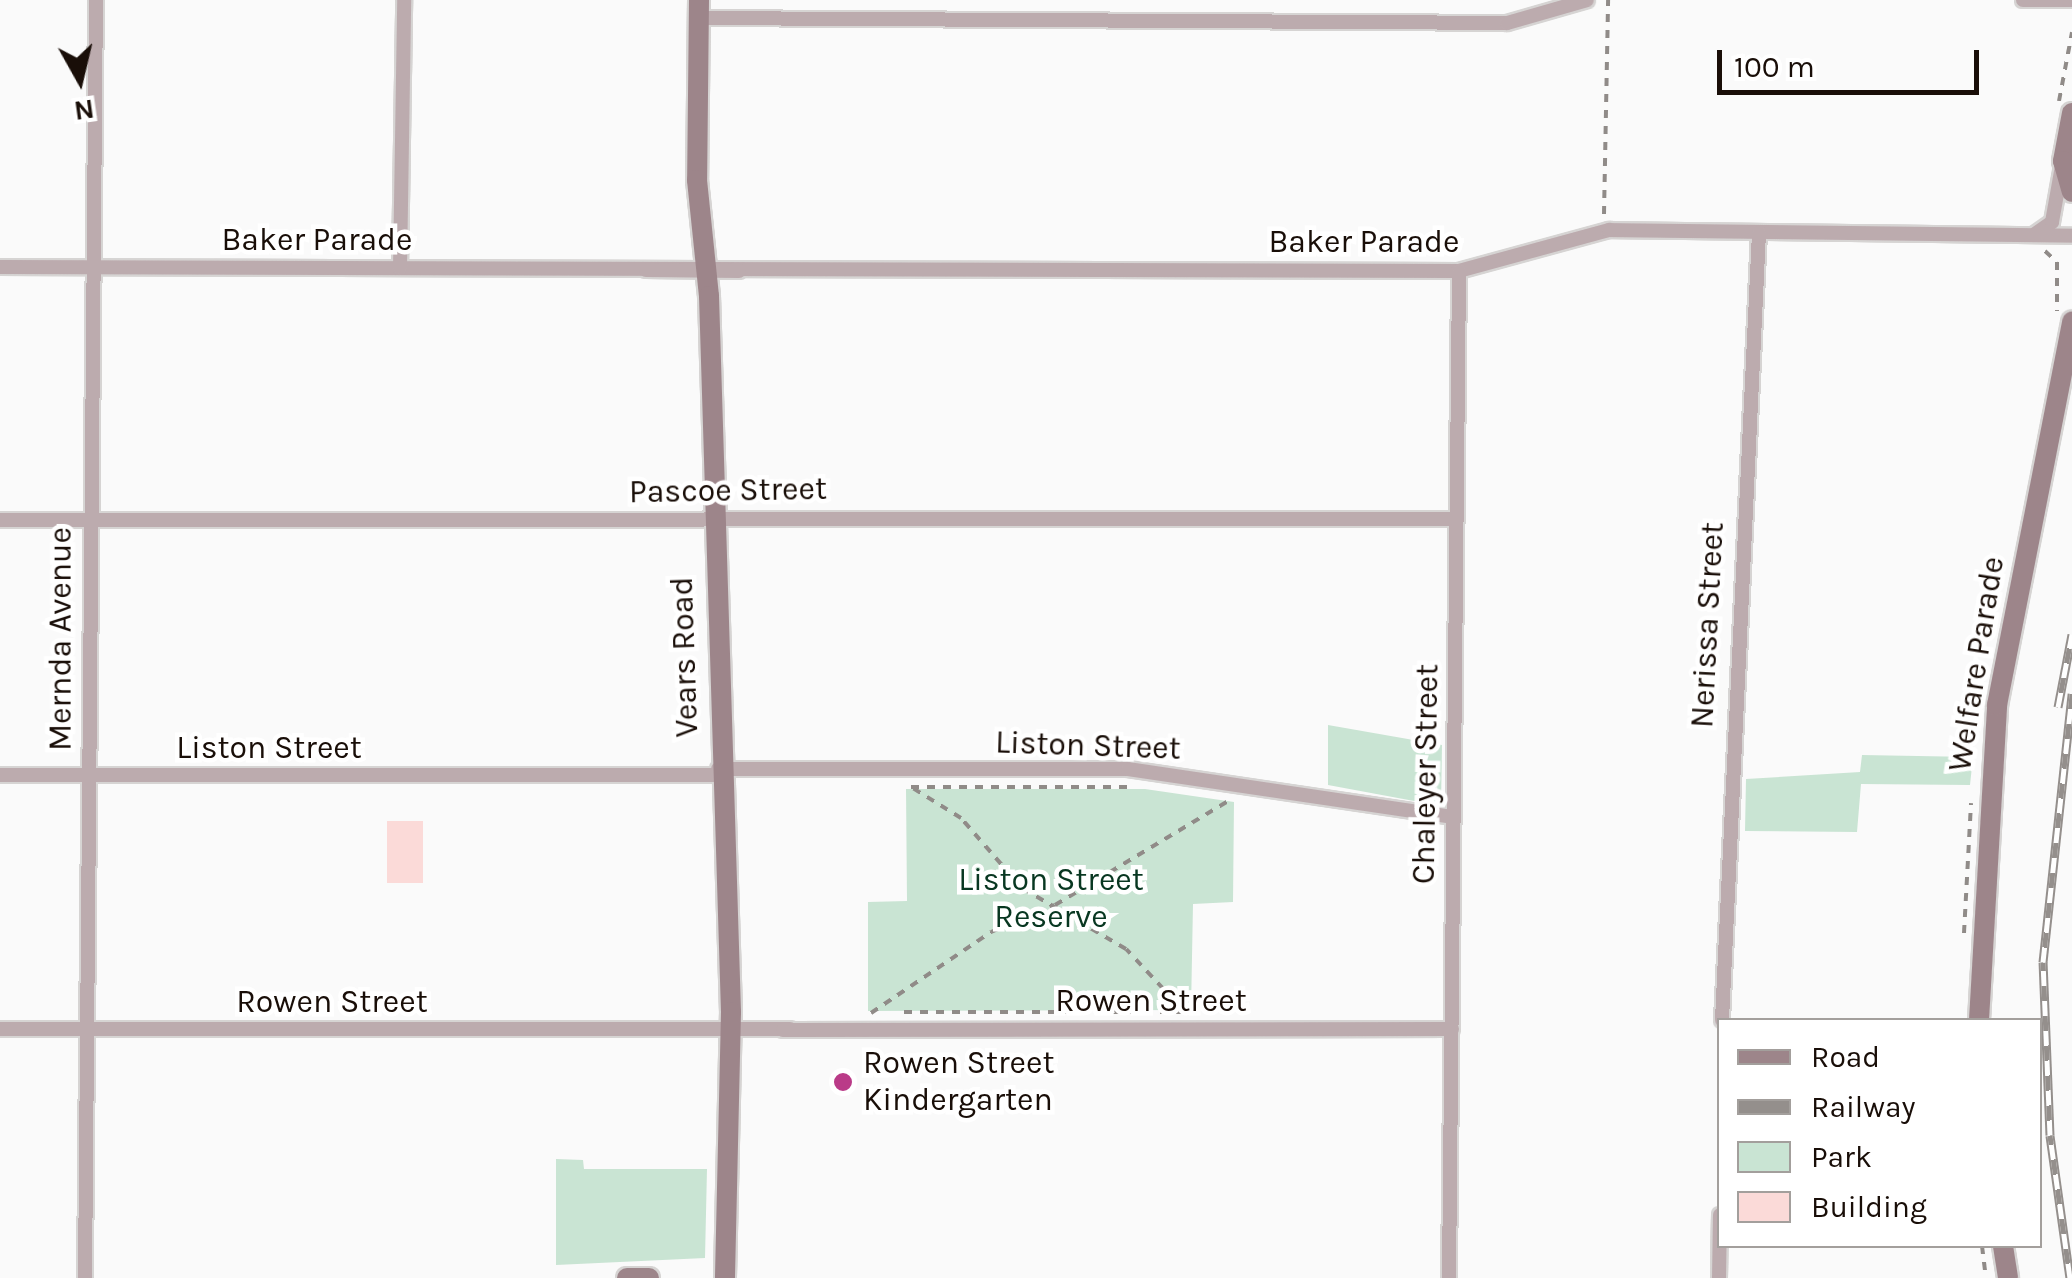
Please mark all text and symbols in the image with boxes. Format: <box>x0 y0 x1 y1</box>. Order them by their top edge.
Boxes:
north arrow <box>30 30 130 130</box>
scale bar <box>1722 30 1984 92</box>
text: 100 m <box>1734 49 1815 85</box>
text: N <box>72 92 96 128</box>
street label: Baker Parade <box>221 221 413 259</box>
street label: Baker Parade <box>1268 223 1460 261</box>
street label: Pascoe Street <box>629 470 827 512</box>
street label: Nerissa Street <box>1683 521 1733 729</box>
street label: Mernda Avenue <box>42 527 80 751</box>
street label: Welfare Parade <box>1941 554 2013 774</box>
street label: Vears Road <box>663 576 707 738</box>
street label: Chaleyer Street <box>1405 664 1447 884</box>
street label: Liston Street <box>995 724 1181 768</box>
street label: Liston Street <box>176 729 362 767</box>
park label: Liston Street Reserve <box>958 862 1144 937</box>
street label: Rowen Street <box>1055 982 1247 1020</box>
street label: Rowen Street <box>236 983 428 1021</box>
legend <box>1717 1018 2042 1248</box>
text: Road <box>1811 1039 1880 1075</box>
place label: Rowen Street Kindergarten <box>863 1045 1054 1120</box>
marker: Rowen Street Kindergarten <box>832 1071 854 1093</box>
text: Railway <box>1811 1089 1915 1125</box>
text: Park <box>1811 1139 1872 1175</box>
text: Building <box>1811 1189 1927 1225</box>

